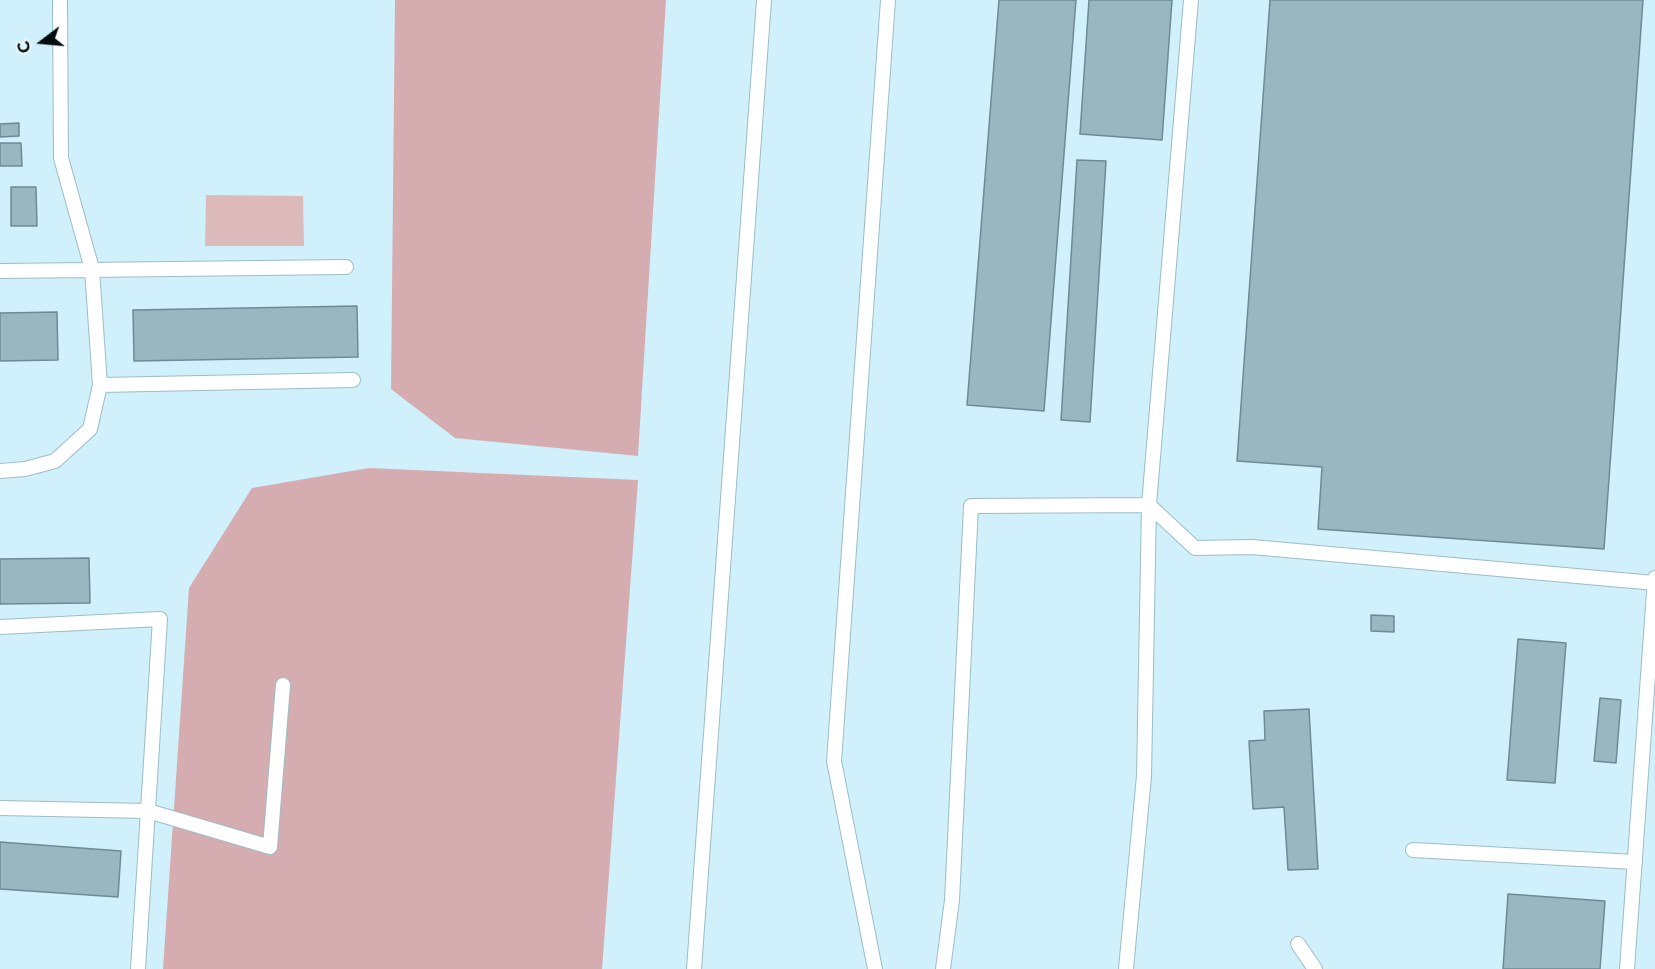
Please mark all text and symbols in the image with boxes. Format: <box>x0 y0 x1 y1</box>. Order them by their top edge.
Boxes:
north arrow <box>12 12 72 72</box>
text: С <box>13 39 35 55</box>

